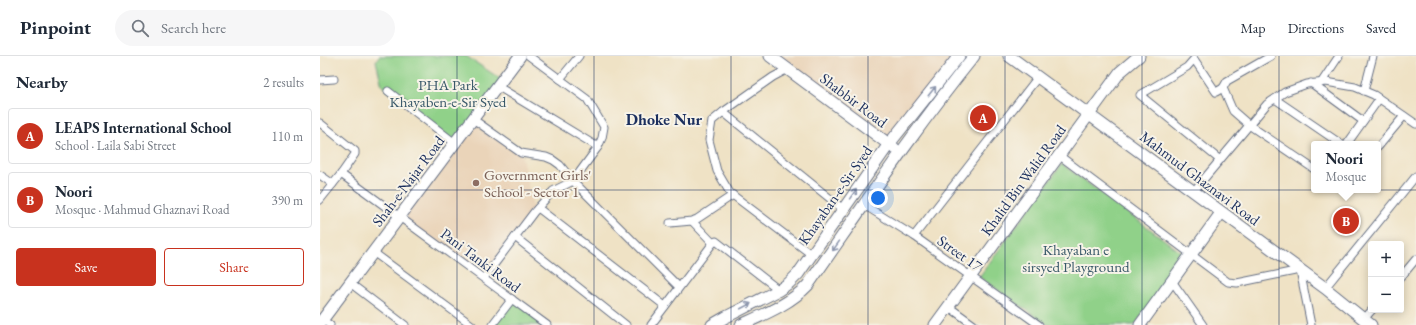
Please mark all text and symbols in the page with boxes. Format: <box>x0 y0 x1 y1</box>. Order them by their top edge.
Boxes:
search box <box>115 10 395 46</box>
text: Pinpoint <box>20 15 91 40</box>
icon: search <box>129 17 151 39</box>
text: Search here <box>161 18 226 37</box>
text: Map <box>1240 19 1266 37</box>
text: Directions <box>1288 19 1344 37</box>
text: Saved <box>1366 19 1396 37</box>
street label: Shabbir Road <box>817 69 892 132</box>
text: Nearby <box>16 71 68 93</box>
text: 2 results <box>263 74 304 91</box>
park label: PHA Park Khayaben-e-Sir Syed <box>390 75 507 111</box>
one-way arrow <box>927 85 936 96</box>
pin: A <box>970 103 996 133</box>
district label: Dhoke Nur <box>626 109 703 130</box>
text: LEAPS International School <box>55 118 232 137</box>
street label: Khalid Bin Walid Road <box>976 120 1070 239</box>
street label: Mahmud Ghaznavi Road <box>1136 127 1264 230</box>
text: A <box>25 128 35 145</box>
text: 110 m <box>272 128 303 145</box>
street label: Shah-e-Najar Road <box>368 131 449 230</box>
text: School · Laila Sabi Street <box>55 137 176 154</box>
street label: Khayaban-e-Sir Syed <box>794 141 876 248</box>
popup <box>1311 141 1381 193</box>
text: Noori <box>1326 149 1363 168</box>
place label: Government Girls' School - Sector 1 <box>484 165 591 201</box>
text: Mosque <box>1326 168 1366 185</box>
marker: Government Girls' School - Sector 1 <box>471 178 481 188</box>
text: Noori <box>55 182 93 201</box>
your location <box>868 188 888 208</box>
one-way arrow <box>849 189 857 200</box>
text: B <box>26 192 34 209</box>
text: 390 m <box>272 192 303 209</box>
text: Mosque · Mahmud Ghaznavi Road <box>55 201 230 218</box>
pin: B <box>1333 206 1359 236</box>
street label: Pani Tanki Road <box>437 224 525 297</box>
street label: Street 17 <box>934 231 987 276</box>
one-way arrow <box>832 240 840 251</box>
park label: Khayaban e sirsyed Playground <box>1022 240 1130 276</box>
map controls <box>1368 241 1404 313</box>
button: + <box>1368 241 1404 277</box>
button: Save <box>16 248 156 286</box>
button: Share <box>164 248 304 286</box>
button: − <box>1368 277 1404 313</box>
one-way arrow <box>740 302 752 309</box>

